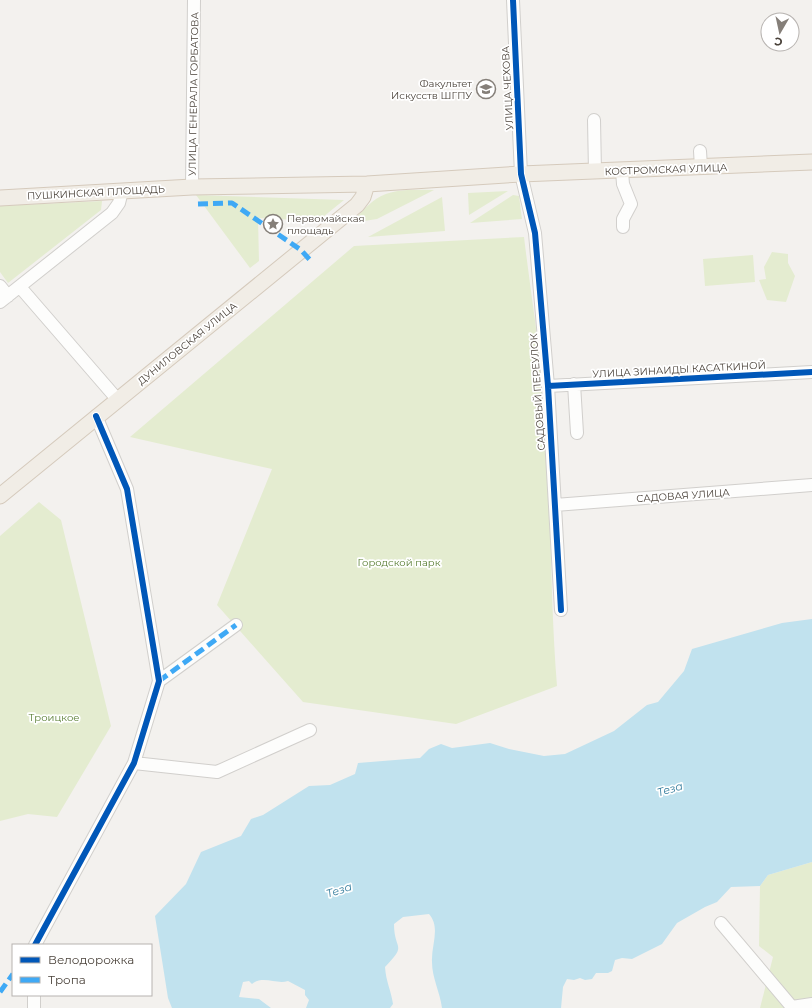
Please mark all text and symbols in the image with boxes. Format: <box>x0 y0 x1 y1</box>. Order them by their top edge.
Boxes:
street label: УЛИЦА ГЕНЕРАЛА ГОРБАТОВА <box>186 11 201 176</box>
north arrow <box>760 12 800 52</box>
text: С <box>773 34 783 49</box>
street label: УЛИЦА ЧЕХОВА <box>499 45 516 130</box>
place label: Факультет Искусств ШГПУ <box>391 77 472 102</box>
school or university icon: Факультет Искусств ШГПУ <box>475 78 497 100</box>
street label: КОСТРОМСКАЯ УЛИЦА <box>604 161 728 178</box>
street label: ПУШКИНСКАЯ ПЛОЩАДЬ <box>27 182 165 203</box>
place label: Первомайская площадь <box>287 212 365 237</box>
place icon: Первомайская площадь <box>262 213 284 235</box>
street label: ДУНИЛОВСКАЯ УЛИЦА <box>135 299 240 387</box>
street label: САДОВЫЙ ПЕРЕУЛОК <box>527 333 548 451</box>
street label: УЛИЦА ЗИНАИДЫ КАСАТКИНОЙ <box>592 358 766 381</box>
street label: САДОВАЯ УЛИЦА <box>636 486 731 505</box>
park label: Городской парк <box>358 556 441 569</box>
park label: Троицкое <box>29 711 79 724</box>
water label: Теза <box>656 779 685 799</box>
water label: Теза <box>324 879 354 901</box>
legend <box>12 944 152 996</box>
text: Велодорожка <box>48 952 134 967</box>
text: Тропа <box>48 972 86 987</box>

